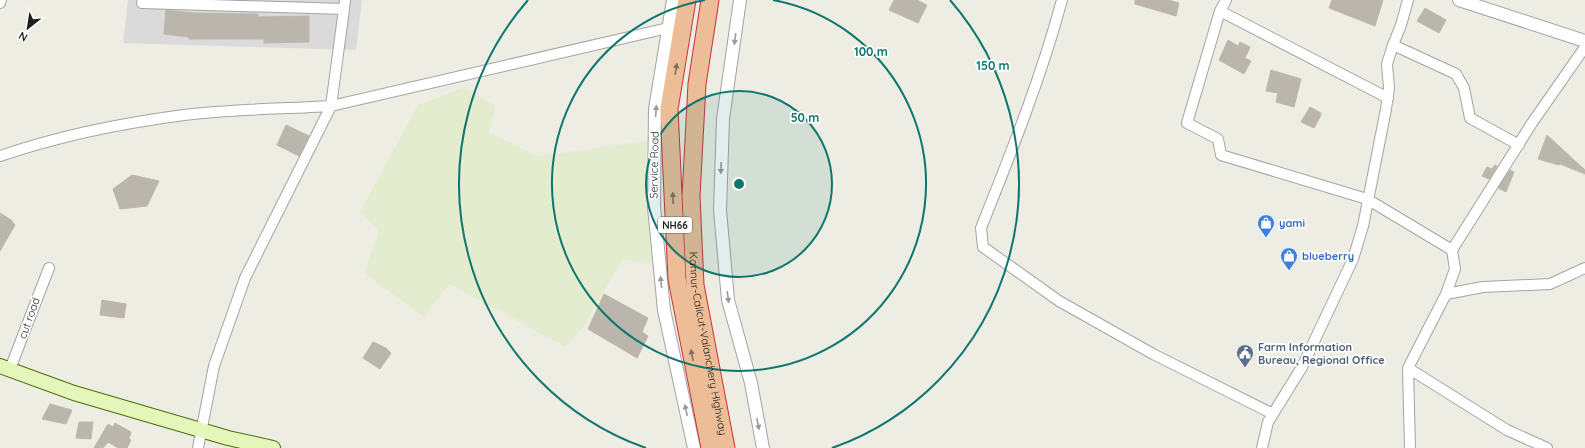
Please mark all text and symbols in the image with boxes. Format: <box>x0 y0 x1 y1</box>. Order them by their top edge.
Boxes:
north arrow <box>8 8 48 48</box>
text: N <box>16 29 30 45</box>
one-way arrow <box>732 33 738 45</box>
text: 100 m <box>854 44 888 59</box>
text: 150 m <box>976 58 1010 73</box>
one-way arrow <box>673 63 679 75</box>
one-way arrow <box>652 105 659 117</box>
text: 50 m <box>791 110 819 125</box>
street label: Service Road <box>646 131 662 199</box>
one-way arrow <box>718 162 725 174</box>
centre of rings <box>732 177 746 191</box>
one-way arrow <box>670 192 677 204</box>
shop icon: yami <box>1256 213 1276 238</box>
place label: yami <box>1279 216 1305 230</box>
road number: NH66 <box>658 217 692 233</box>
shop icon: blueberry <box>1279 246 1299 271</box>
place label: blueberry <box>1302 249 1354 263</box>
street label: Kannur-Calicut-Valanchery Highway <box>687 251 730 436</box>
one-way arrow <box>658 276 664 288</box>
one-way arrow <box>725 291 731 303</box>
street label: cut road <box>15 296 43 340</box>
place label: Farm Information Bureau, Regional Office <box>1258 340 1385 367</box>
public building icon: Farm Information Bureau, Regional Office <box>1235 343 1255 368</box>
one-way arrow <box>689 349 695 361</box>
one-way arrow <box>682 404 688 416</box>
one-way arrow <box>756 418 762 430</box>

